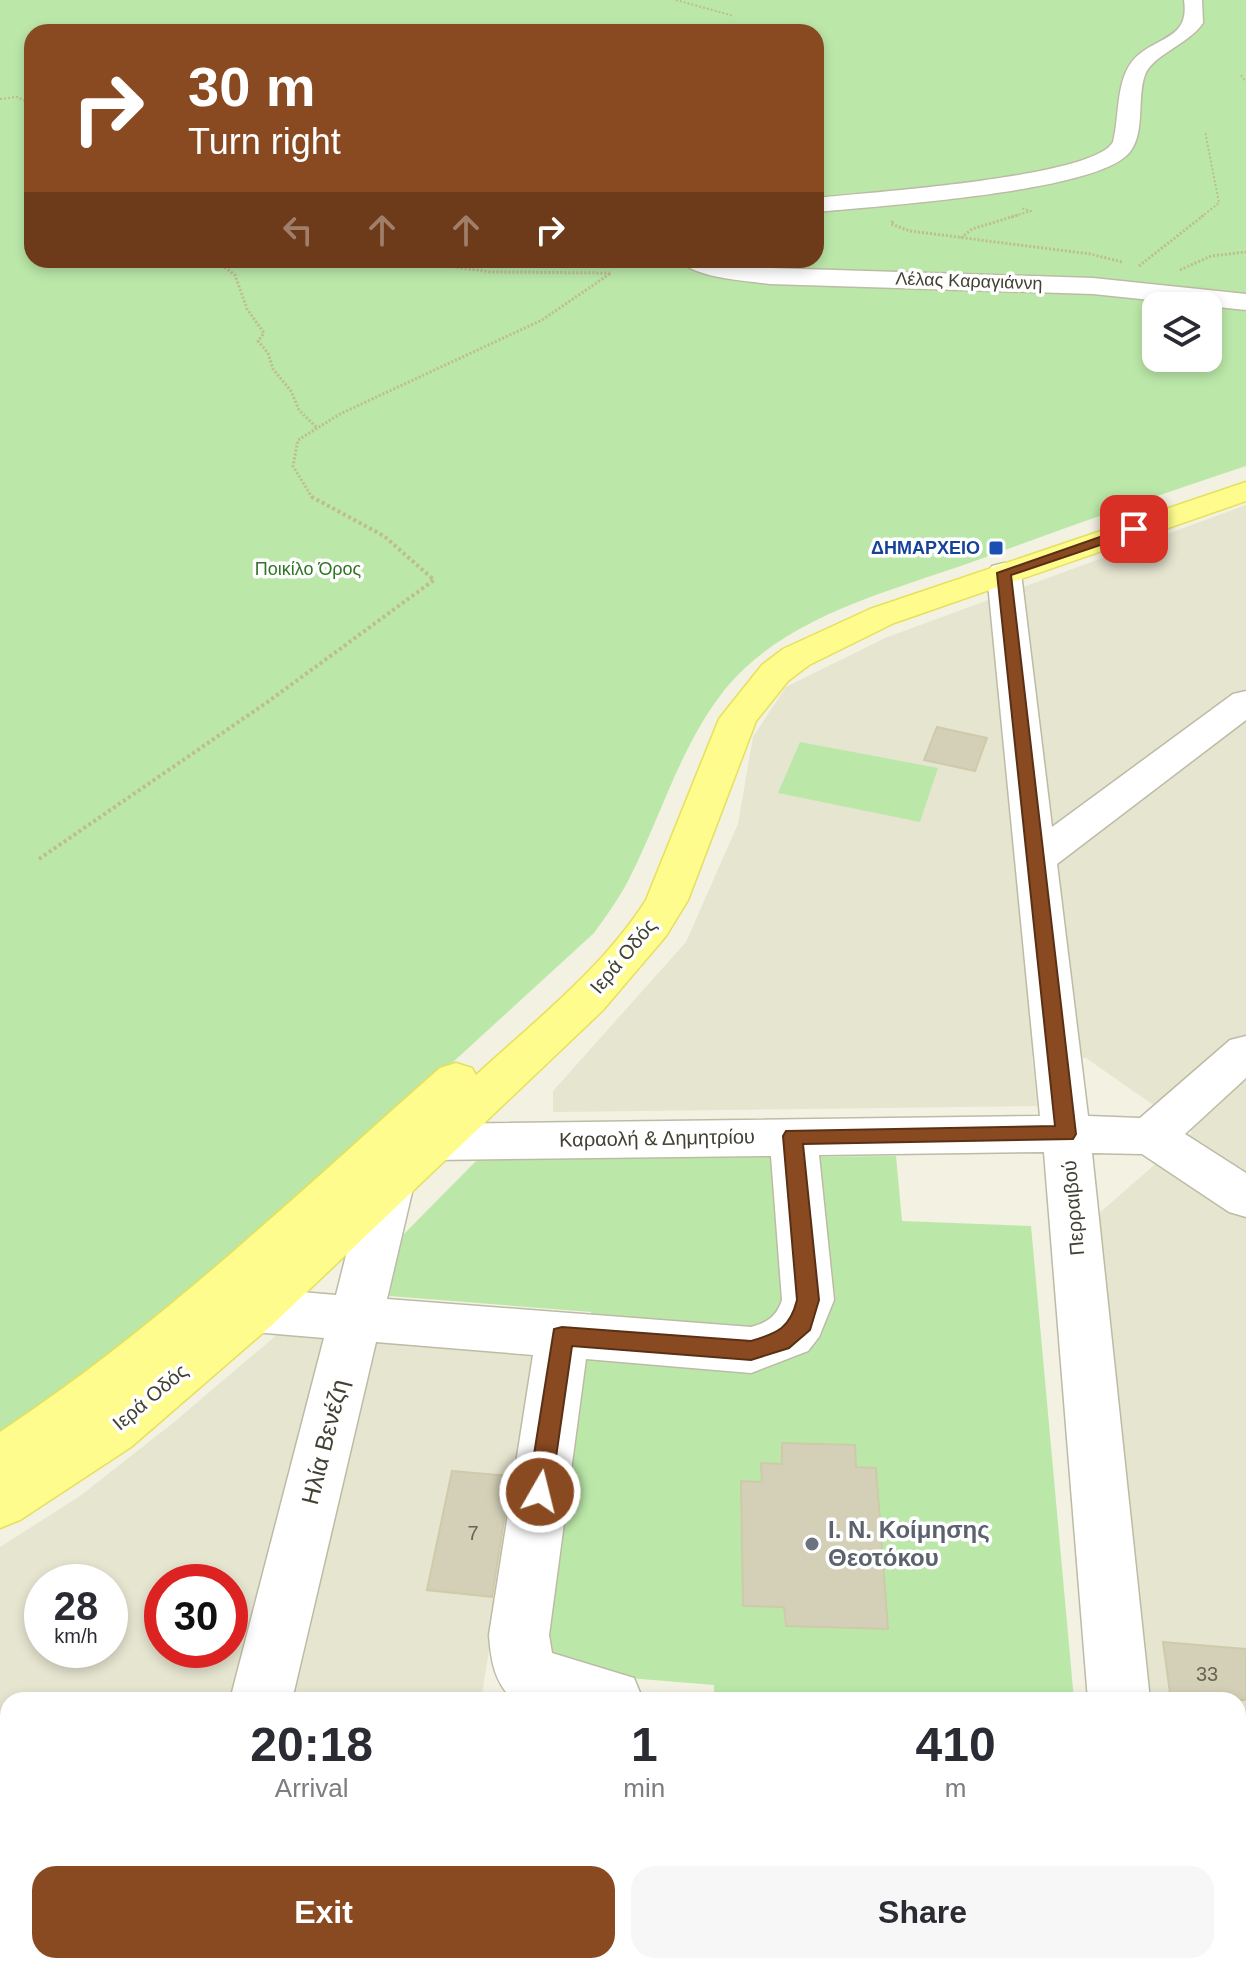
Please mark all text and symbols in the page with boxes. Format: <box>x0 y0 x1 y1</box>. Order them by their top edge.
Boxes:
text: 30 m <box>188 55 316 118</box>
icon: right <box>56 56 160 160</box>
text: Turn right <box>188 121 341 162</box>
icon: left <box>276 208 320 252</box>
icon: ahead <box>360 208 404 252</box>
icon: ahead <box>444 208 488 252</box>
icon: right <box>528 208 572 252</box>
street label: Λέλας Καραγιάννη <box>895 268 1043 294</box>
map controls <box>1142 292 1222 372</box>
button: layers <box>1142 292 1222 372</box>
pin <box>1100 495 1168 563</box>
icon: arrive <box>1112 507 1156 551</box>
place label: ΔΗΜΑΡΧΕΙΟ <box>871 538 980 558</box>
marker: ΔΗΜΑΡΧΕΙΟ <box>987 539 1005 557</box>
park label: Ποικίλο Όρος <box>255 559 362 579</box>
street label: Ιερά Οδός <box>586 914 661 998</box>
street label: Καραολή & Δημητρίου <box>559 1125 755 1151</box>
street label: Περραιβού <box>1058 1159 1088 1257</box>
street label: Ιερά Οδός <box>108 1359 192 1434</box>
street label: Ηλία Βενέζη <box>296 1376 353 1507</box>
position arrow <box>498 1450 582 1534</box>
place label: Ι. Ν. Κοίμησης Θεοτόκου <box>828 1516 990 1571</box>
house number: 7 <box>467 1522 479 1544</box>
marker: Ι. Ν. Κοίμησης Θεοτόκου <box>803 1535 821 1553</box>
speed limit sign: 30 <box>144 1564 248 1668</box>
text: 28 <box>54 1584 98 1628</box>
text: km/h <box>54 1625 98 1647</box>
house number: 33 <box>1196 1663 1218 1685</box>
text: 20:18 <box>250 1718 373 1771</box>
text: 1 <box>631 1718 658 1771</box>
text: 410 <box>916 1718 996 1771</box>
text: Arrival <box>275 1773 349 1803</box>
text: min <box>623 1773 665 1803</box>
text: m <box>945 1773 966 1803</box>
button: Exit <box>32 1866 615 1958</box>
button: Share <box>631 1866 1214 1958</box>

